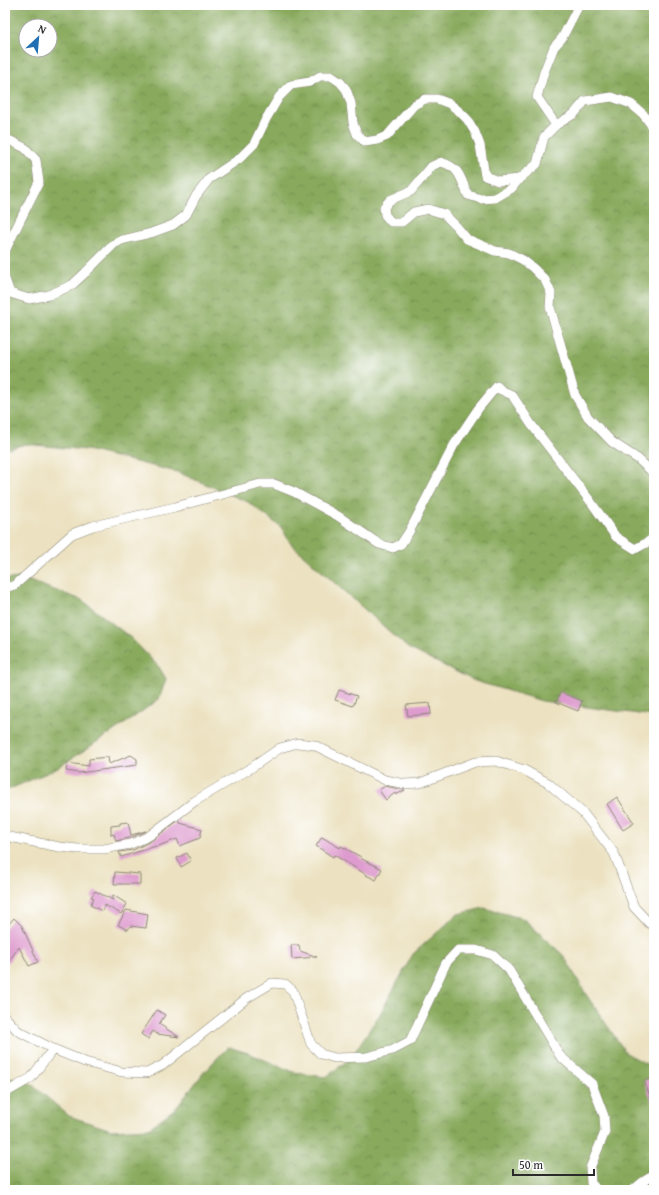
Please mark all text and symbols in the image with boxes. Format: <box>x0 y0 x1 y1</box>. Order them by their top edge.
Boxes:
north arrow <box>18 18 58 58</box>
text: N <box>36 20 50 38</box>
scale bar <box>513 1151 594 1177</box>
text: 50 m <box>519 1156 543 1173</box>

